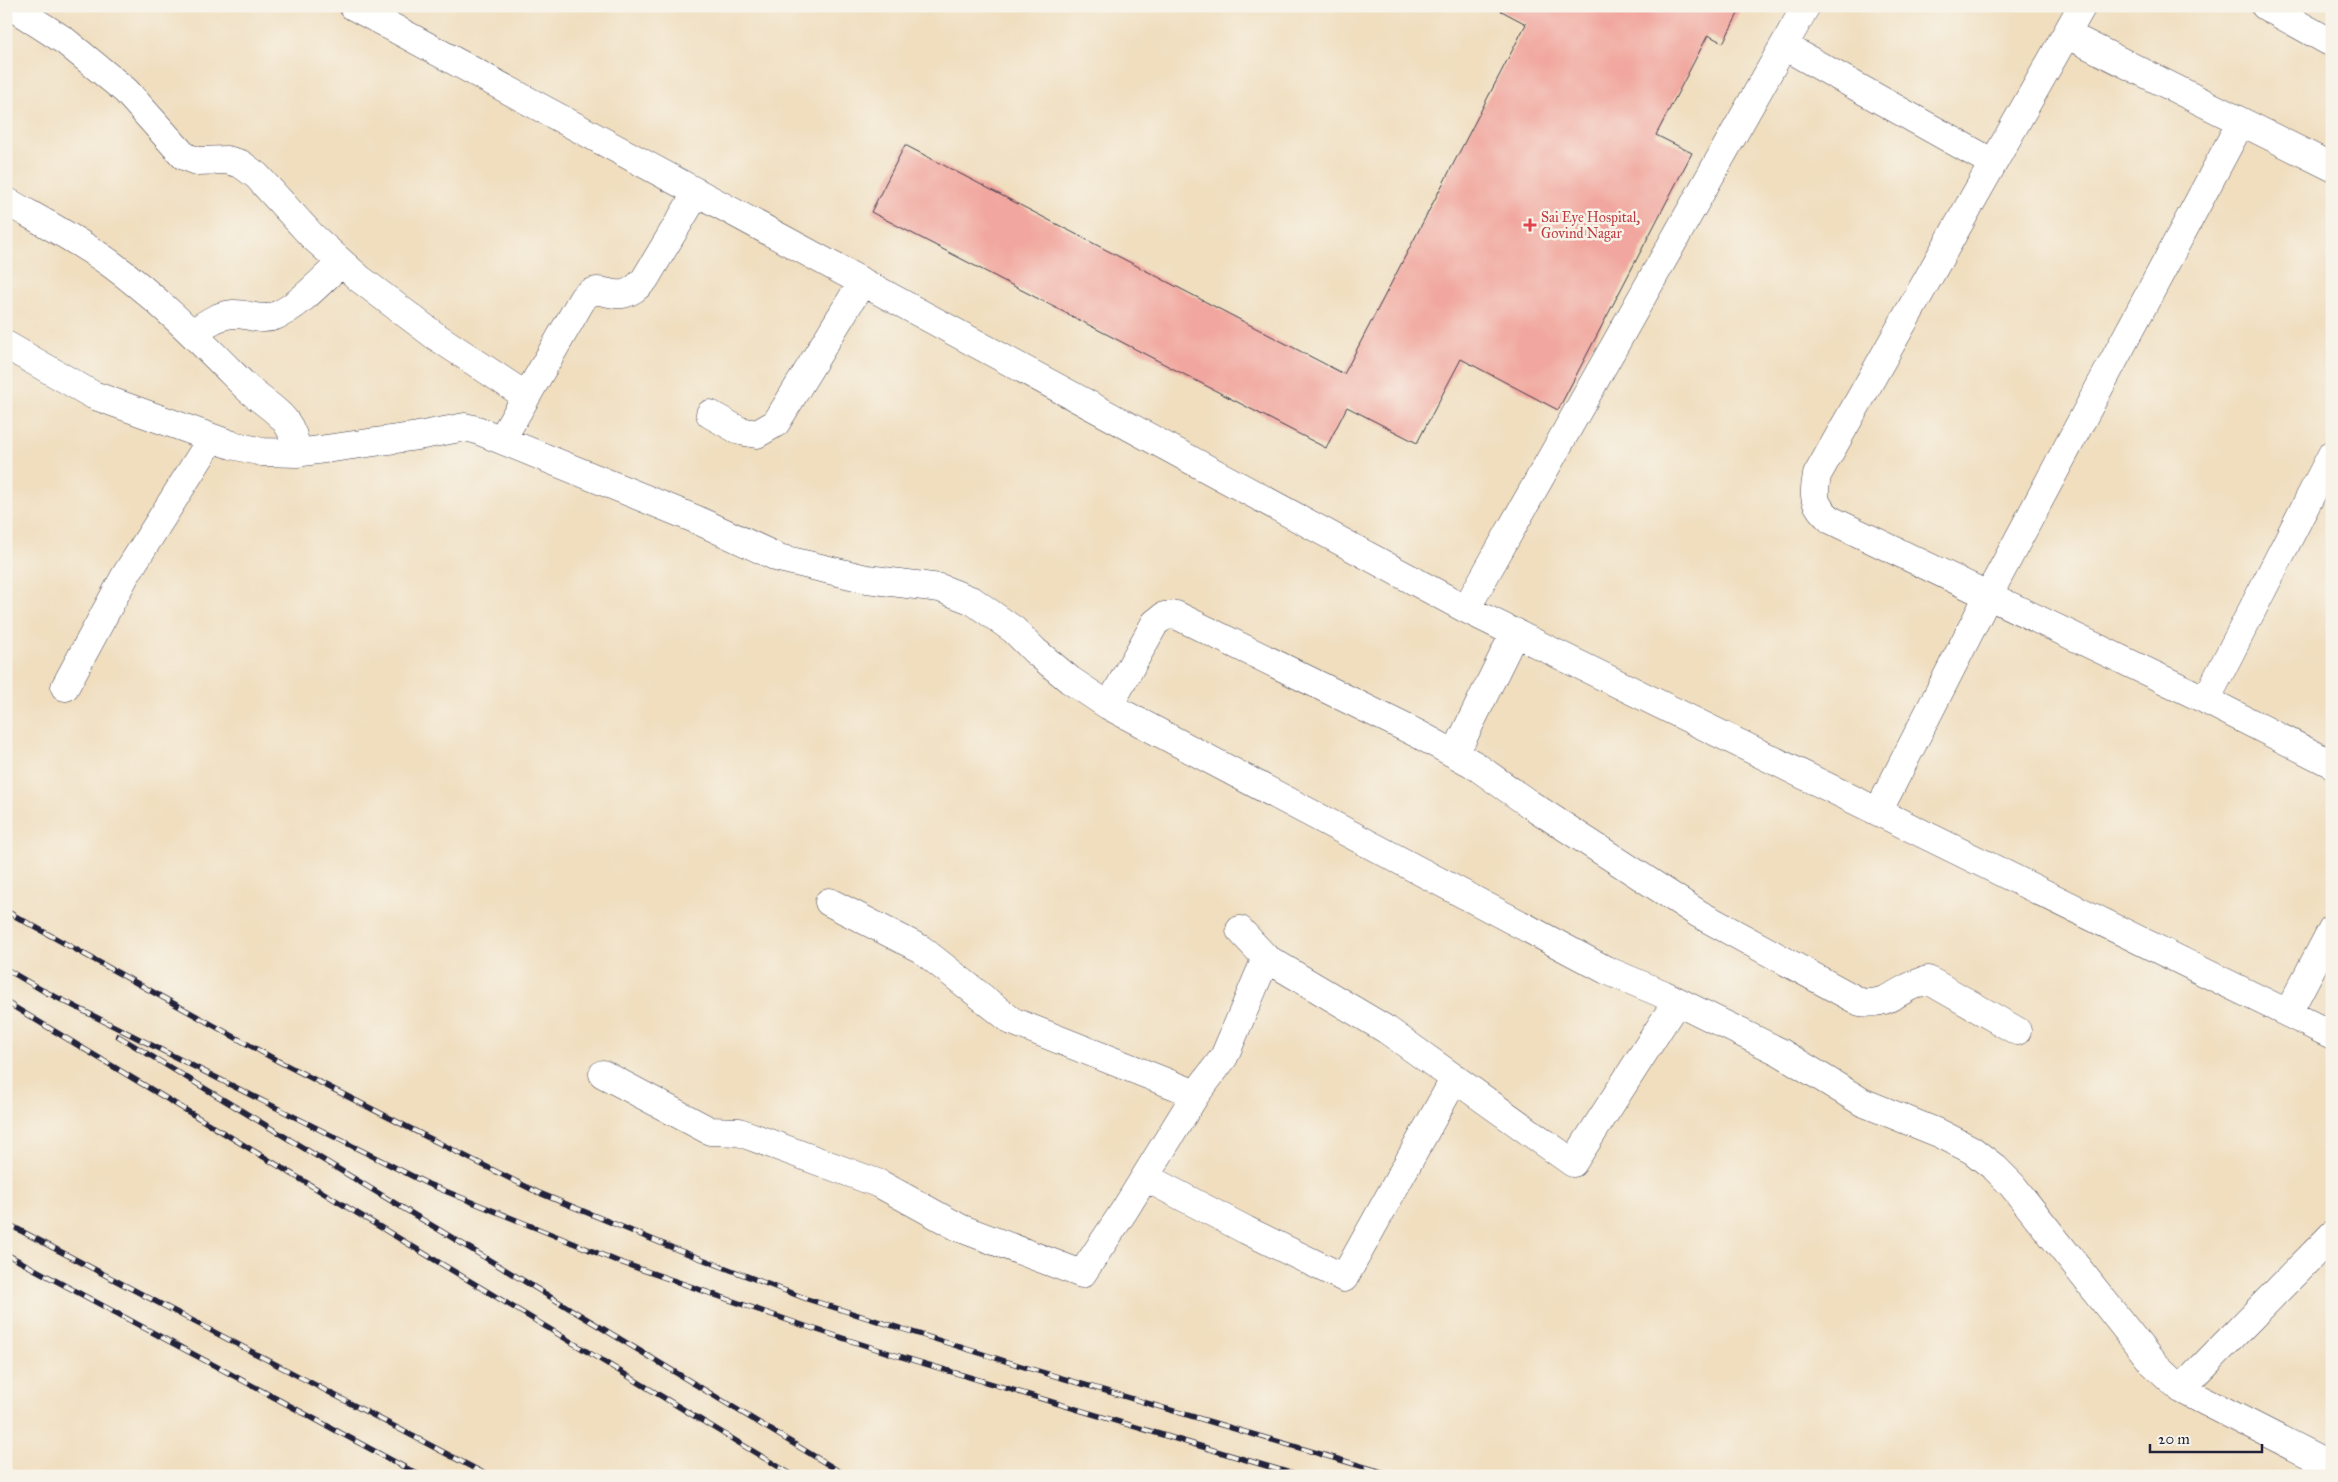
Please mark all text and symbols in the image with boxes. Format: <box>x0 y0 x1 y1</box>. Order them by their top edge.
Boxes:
place label: Sai Eye Hospital, Govind Nagar <box>1541 209 1641 242</box>
marker: Sai Eye Hospital, Govind Nagar <box>1523 218 1537 232</box>
scale bar <box>2150 1422 2263 1454</box>
text: 20 m <box>2158 1430 2190 1448</box>

